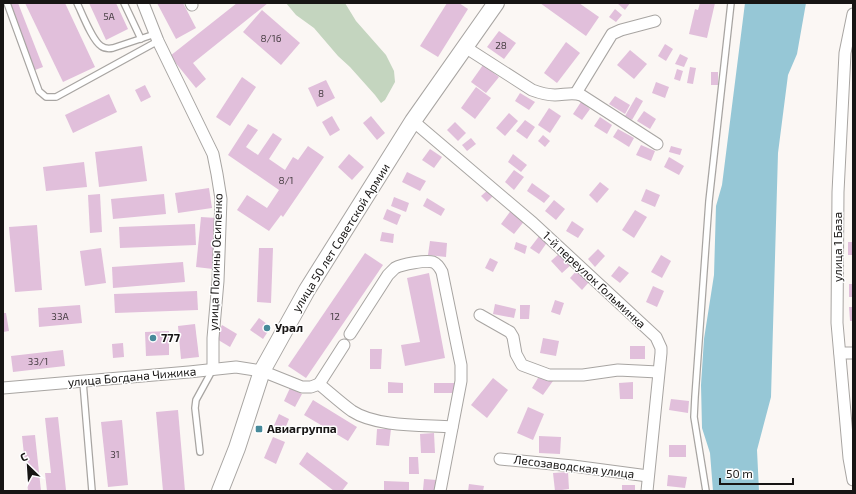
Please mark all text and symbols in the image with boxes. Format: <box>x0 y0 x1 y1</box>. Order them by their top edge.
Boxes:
house number: 5А <box>103 10 116 22</box>
house number: 8/1б <box>261 32 282 44</box>
house number: 28 <box>495 39 507 51</box>
house number: 8 <box>318 87 324 99</box>
street label: улица 50 лет Советской Армии <box>288 161 393 315</box>
house number: 8/1 <box>278 174 294 186</box>
street label: улица Полины Осипенко <box>206 193 225 331</box>
street label: улица 1 База <box>830 212 845 282</box>
street label: 1-й переулок Гольминка <box>540 228 649 331</box>
house number: 33А <box>51 310 69 322</box>
house number: 12 <box>330 310 340 322</box>
place label: Урал <box>275 320 303 334</box>
marker: Урал <box>262 323 272 333</box>
place label: 777 <box>161 330 181 344</box>
marker: 777 <box>148 333 158 343</box>
house number: 33/1 <box>28 355 48 367</box>
street label: улица Богдана Чижика <box>67 363 197 390</box>
place label: Авиагруппа <box>267 421 337 435</box>
marker: Авиагруппа <box>254 424 264 434</box>
north arrow <box>8 446 48 486</box>
house number: 31 <box>110 448 120 460</box>
text: С <box>18 449 30 464</box>
street label: Лесозаводская улица <box>513 452 635 481</box>
scale bar <box>720 460 793 486</box>
text: 50 m <box>726 466 753 480</box>

